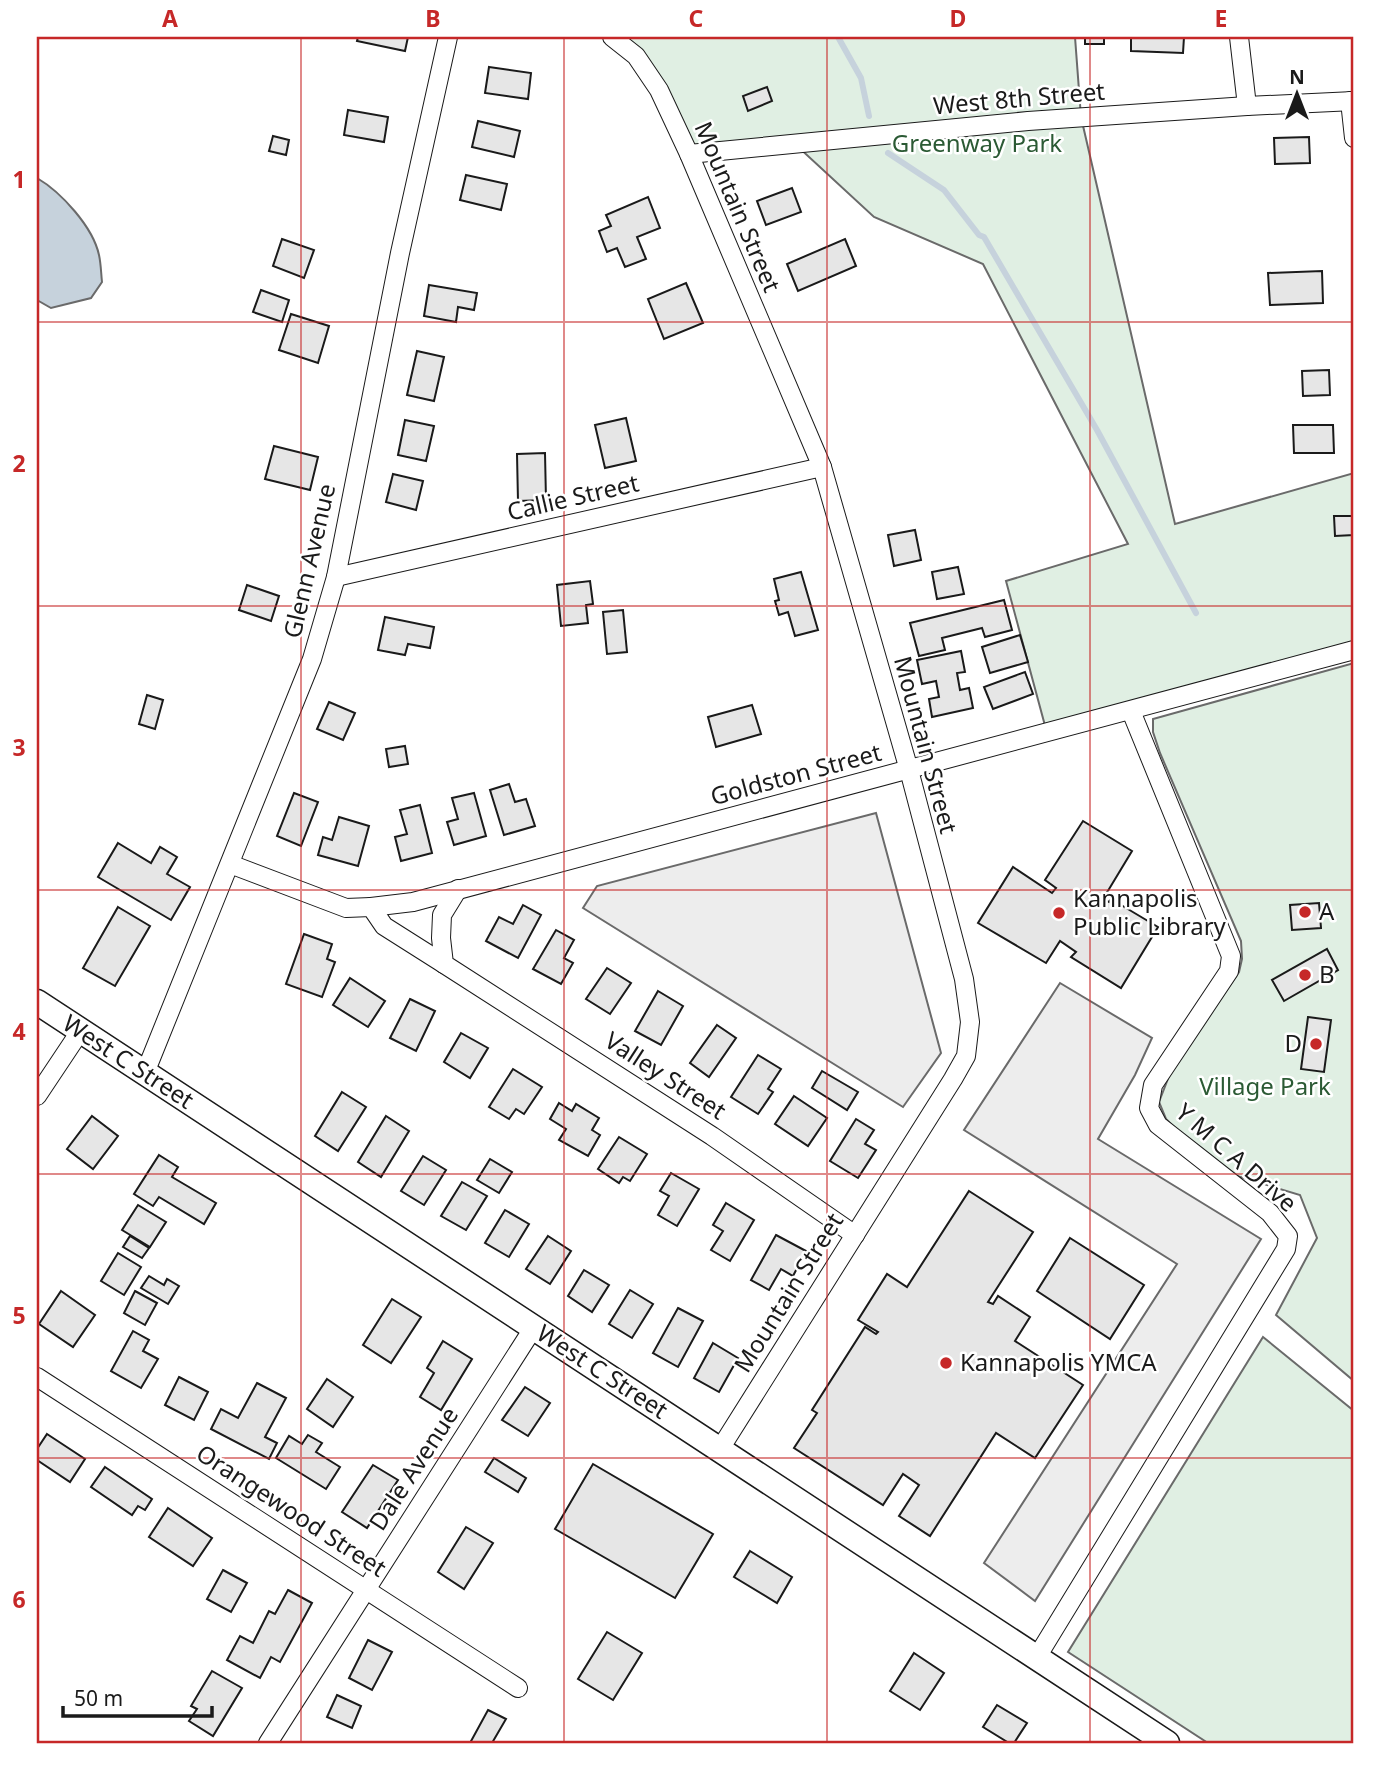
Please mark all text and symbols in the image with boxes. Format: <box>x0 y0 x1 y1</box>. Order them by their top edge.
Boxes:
text: A <box>162 2 178 34</box>
text: B <box>425 2 441 34</box>
text: C <box>689 2 704 34</box>
text: D <box>950 2 966 34</box>
text: E <box>1215 2 1227 34</box>
north arrow <box>1262 60 1332 130</box>
text: N <box>1289 64 1305 90</box>
street label: West 8th Street <box>932 74 1106 121</box>
street label: Mountain Street <box>688 116 789 297</box>
park label: Greenway Park <box>892 126 1062 159</box>
text: 1 <box>12 163 26 195</box>
text: 2 <box>12 447 26 479</box>
street label: Callie Street <box>504 465 642 528</box>
street label: Glenn Avenue <box>275 480 342 641</box>
street label: Mountain Street <box>887 652 966 837</box>
text: 3 <box>12 731 26 763</box>
street label: Goldston Street <box>706 735 885 812</box>
place label: Kannapolis Public Library <box>1073 881 1227 942</box>
place label: A <box>1319 894 1335 927</box>
marker: A <box>1297 904 1313 920</box>
marker: Kannapolis Public Library <box>1051 905 1067 921</box>
place label: B <box>1319 957 1335 990</box>
marker: B <box>1297 967 1313 983</box>
street label: West C Street <box>57 1006 201 1116</box>
text: 4 <box>12 1015 26 1047</box>
street label: Valley Street <box>599 1023 733 1126</box>
place label: D <box>1284 1026 1302 1059</box>
marker: D <box>1308 1036 1324 1052</box>
park label: Village Park <box>1199 1069 1331 1102</box>
street label: Y M C A Drive <box>1169 1095 1304 1219</box>
street label: Mountain Street <box>725 1206 850 1378</box>
text: 5 <box>12 1299 26 1331</box>
street label: West C Street <box>531 1316 675 1426</box>
place label: Kannapolis YMCA <box>960 1345 1157 1378</box>
marker: Kannapolis YMCA <box>938 1355 954 1371</box>
street label: Dale Avenue <box>360 1400 465 1536</box>
street label: Orangewood Street <box>190 1436 393 1584</box>
text: 6 <box>12 1583 26 1615</box>
scale bar <box>63 1675 212 1719</box>
text: 50 m <box>74 1684 123 1712</box>

